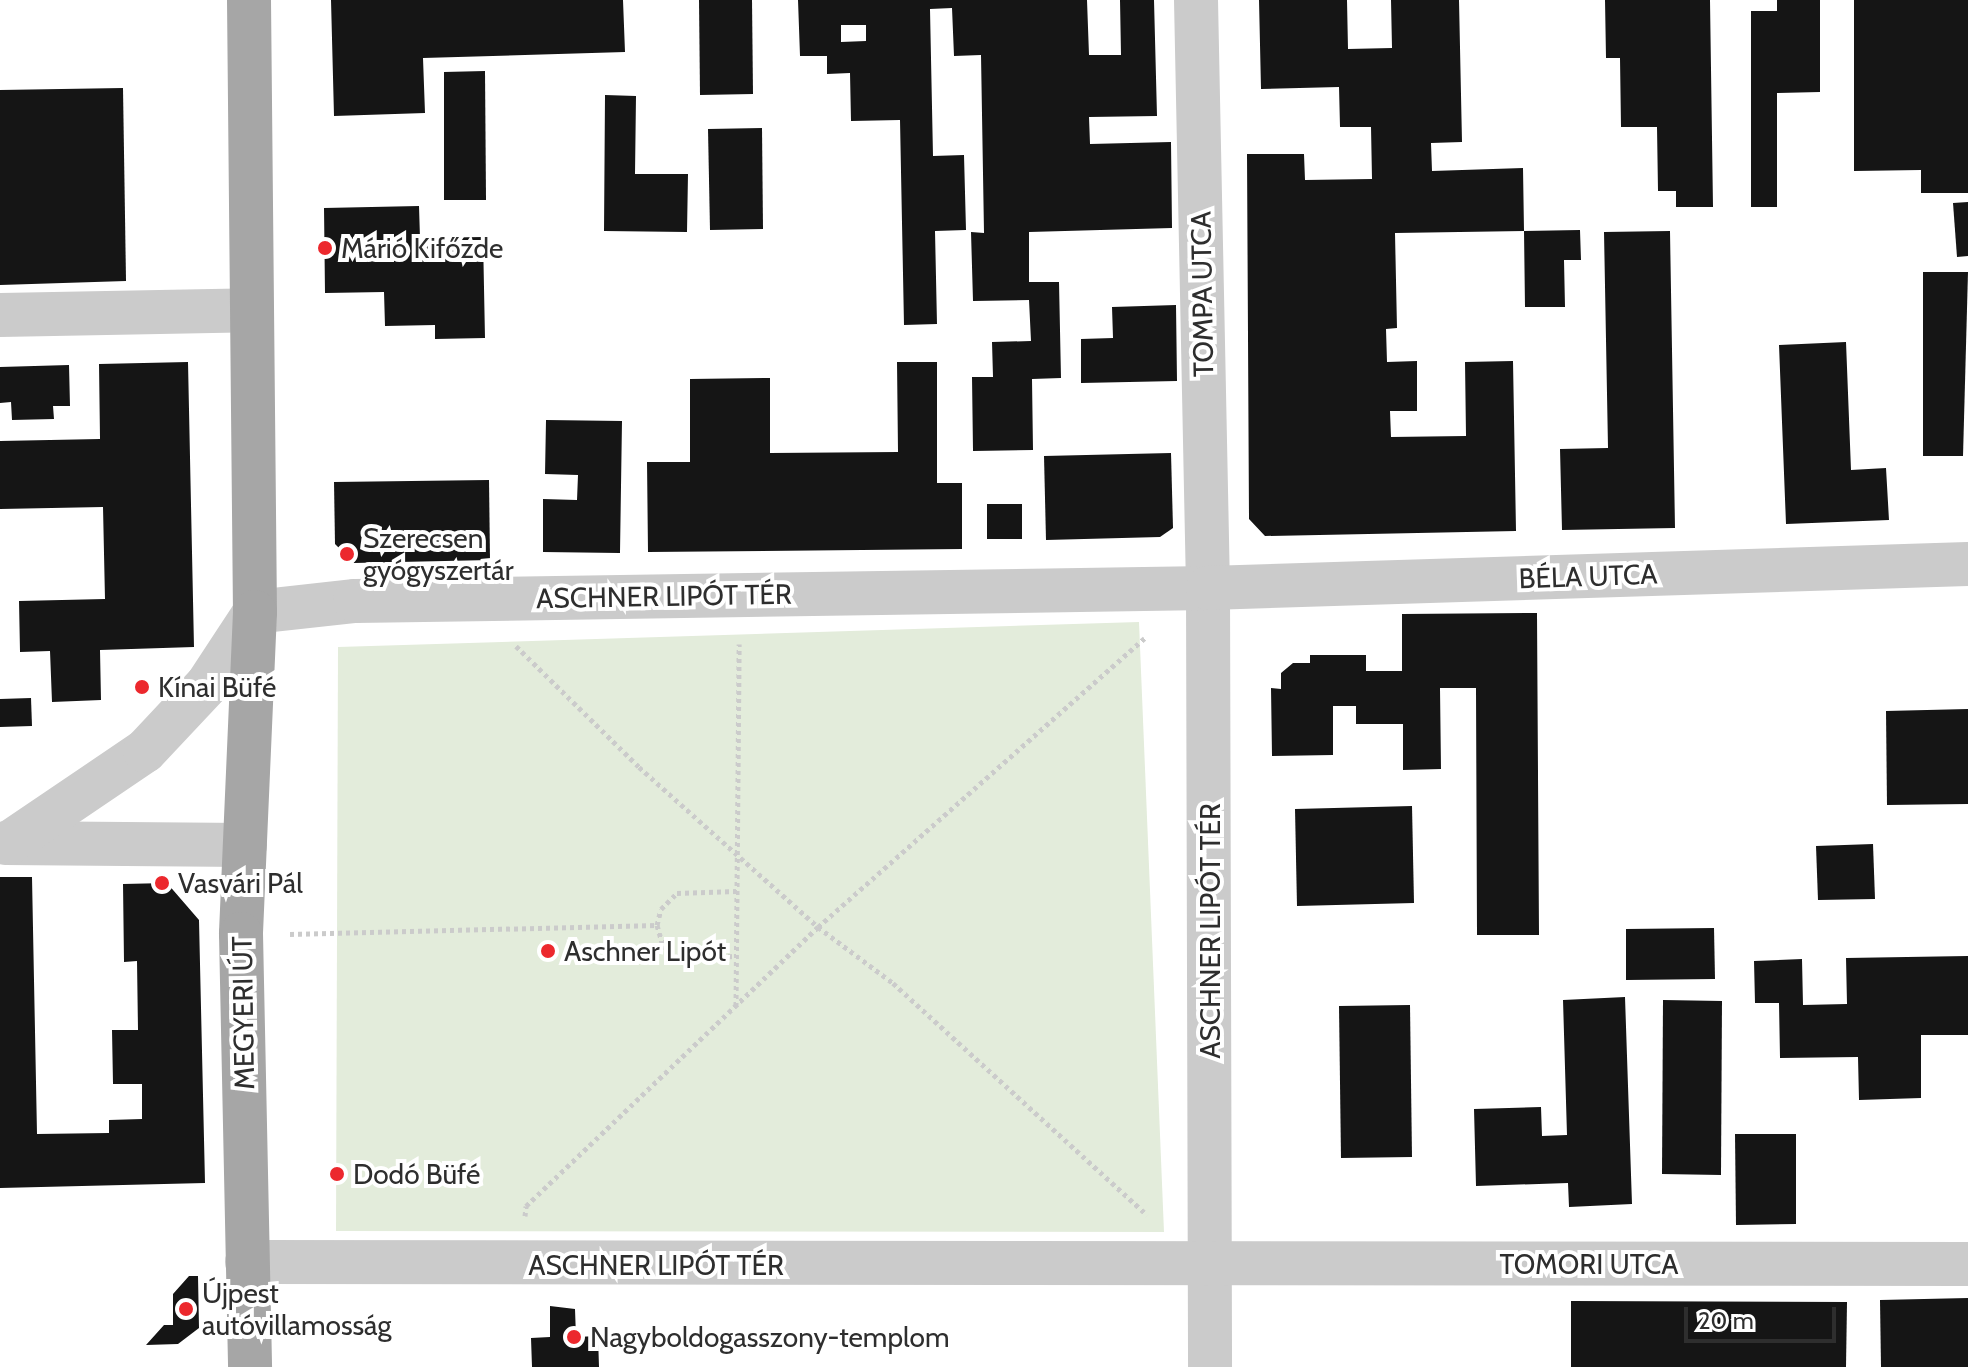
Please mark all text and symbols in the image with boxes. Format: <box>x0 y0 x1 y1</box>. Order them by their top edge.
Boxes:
street label: TOMPA UTCA <box>1184 211 1220 377</box>
place label: Márió Kifőzde <box>341 231 503 265</box>
marker: Márió Kifőzde <box>316 239 334 257</box>
place label: Szerecsen gyógyszertár <box>363 521 514 587</box>
marker: Szerecsen gyógyszertár <box>338 545 356 563</box>
street label: BÉLA UTCA <box>1518 557 1658 595</box>
street label: ASCHNER LIPÓT TÉR <box>536 577 792 615</box>
place label: Kínai Büfé <box>158 670 276 704</box>
marker: Kínai Büfé <box>133 678 151 696</box>
street label: ASCHNER LIPÓT TÉR <box>1193 803 1227 1059</box>
place label: Vasvári Pál <box>178 866 303 900</box>
marker: Vasvári Pál <box>153 874 171 892</box>
place label: Aschner Lipót <box>564 934 726 968</box>
street label: MEGYERI ÚT <box>225 936 261 1090</box>
marker: Aschner Lipót <box>539 942 557 960</box>
place label: Dodó Büfé <box>353 1157 480 1191</box>
marker: Dodó Büfé <box>328 1165 346 1183</box>
street label: TOMORI UTCA <box>1499 1247 1679 1281</box>
street label: ASCHNER LIPÓT TÉR <box>528 1248 784 1282</box>
place label: Újpest autóvillamosság <box>202 1276 391 1342</box>
scale bar <box>1688 1291 1840 1341</box>
marker: Újpest autóvillamosság <box>177 1300 195 1318</box>
text: 20 m <box>1698 1306 1754 1335</box>
place label: Nagyboldogasszony-templom <box>590 1320 949 1354</box>
marker: Nagyboldogasszony-templom <box>565 1328 583 1346</box>

